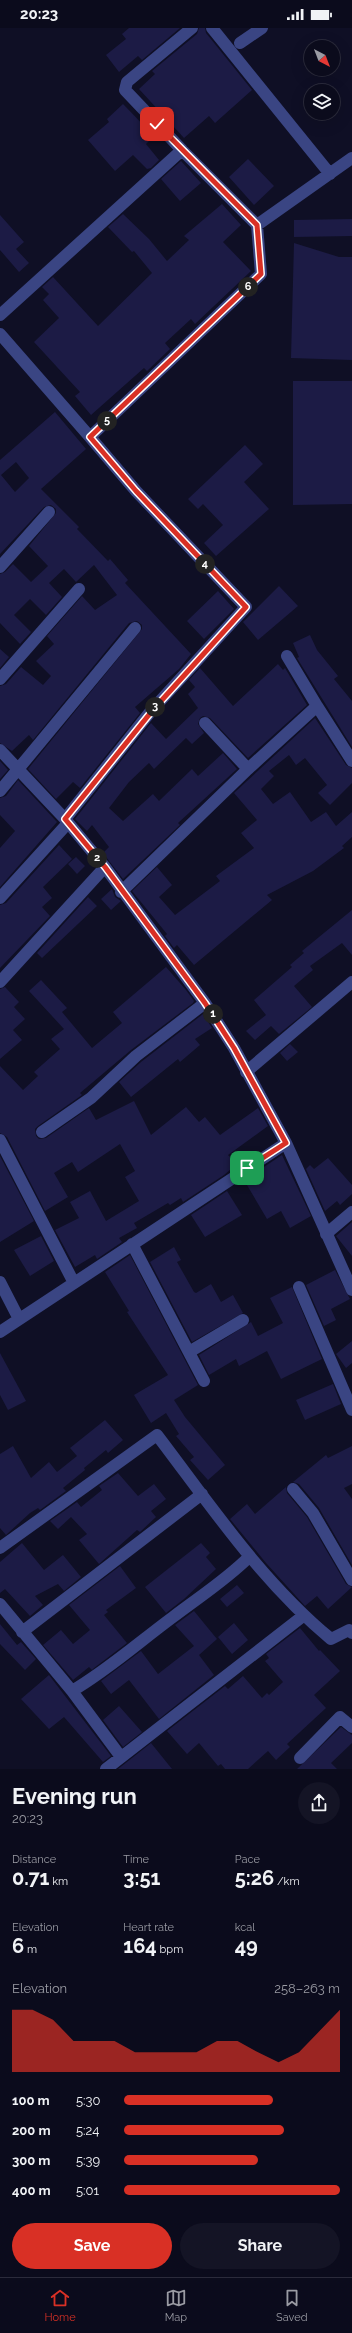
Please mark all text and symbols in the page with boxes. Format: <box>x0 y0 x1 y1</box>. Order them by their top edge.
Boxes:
text: 20:23 <box>20 5 58 23</box>
north arrow <box>304 40 340 76</box>
map controls <box>304 40 340 120</box>
button: layers <box>304 84 340 120</box>
pin <box>140 107 174 141</box>
icon: check <box>146 113 168 135</box>
pin: 6 <box>238 277 258 297</box>
text: 6 <box>245 280 251 293</box>
pin: 5 <box>97 411 117 431</box>
text: 5 <box>104 414 110 427</box>
pin: 4 <box>195 554 215 574</box>
text: 4 <box>202 557 208 570</box>
pin: 3 <box>145 697 165 717</box>
text: 3 <box>152 700 158 713</box>
pin: 2 <box>87 848 107 868</box>
text: 2 <box>94 851 100 864</box>
pin: 1 <box>203 1004 223 1024</box>
text: 1 <box>210 1007 216 1020</box>
pin <box>230 1151 264 1185</box>
icon: arrive <box>236 1157 258 1179</box>
button: share <box>298 1782 340 1824</box>
text: Evening run <box>12 1783 137 1809</box>
text: 20:23 <box>12 1811 43 1826</box>
text: Distance <box>12 1853 56 1866</box>
text: Time <box>123 1853 149 1866</box>
text: Pace <box>235 1853 260 1866</box>
text: 0.71 <box>12 1866 49 1890</box>
text: 3:51 <box>123 1866 160 1890</box>
text: 5:26 <box>235 1866 274 1890</box>
text: km <box>49 1875 68 1888</box>
text: /km <box>274 1875 300 1888</box>
text: Elevation <box>12 1921 59 1934</box>
text: Heart rate <box>123 1921 174 1934</box>
text: kcal <box>235 1921 255 1934</box>
text: 6 <box>12 1934 24 1958</box>
text: 164 <box>123 1934 157 1958</box>
text: 49 <box>235 1934 258 1958</box>
text: m <box>24 1943 37 1956</box>
text: bpm <box>157 1943 183 1956</box>
text: Elevation <box>12 1981 67 1996</box>
text: 258–263 m <box>274 1981 340 1996</box>
text: 100 m <box>12 2093 50 2108</box>
text: 5:30 <box>76 2093 100 2108</box>
text: 200 m <box>12 2123 51 2138</box>
text: 5:24 <box>76 2123 99 2138</box>
text: 300 m <box>12 2153 50 2168</box>
text: 5:39 <box>76 2153 100 2168</box>
text: 400 m <box>12 2183 51 2198</box>
text: 5:01 <box>76 2183 99 2198</box>
button: Save <box>12 2223 172 2269</box>
button: Share <box>180 2223 340 2269</box>
tab: Home <box>45 2287 76 2324</box>
tab: Map <box>165 2287 187 2324</box>
tab: Saved <box>276 2287 307 2324</box>

